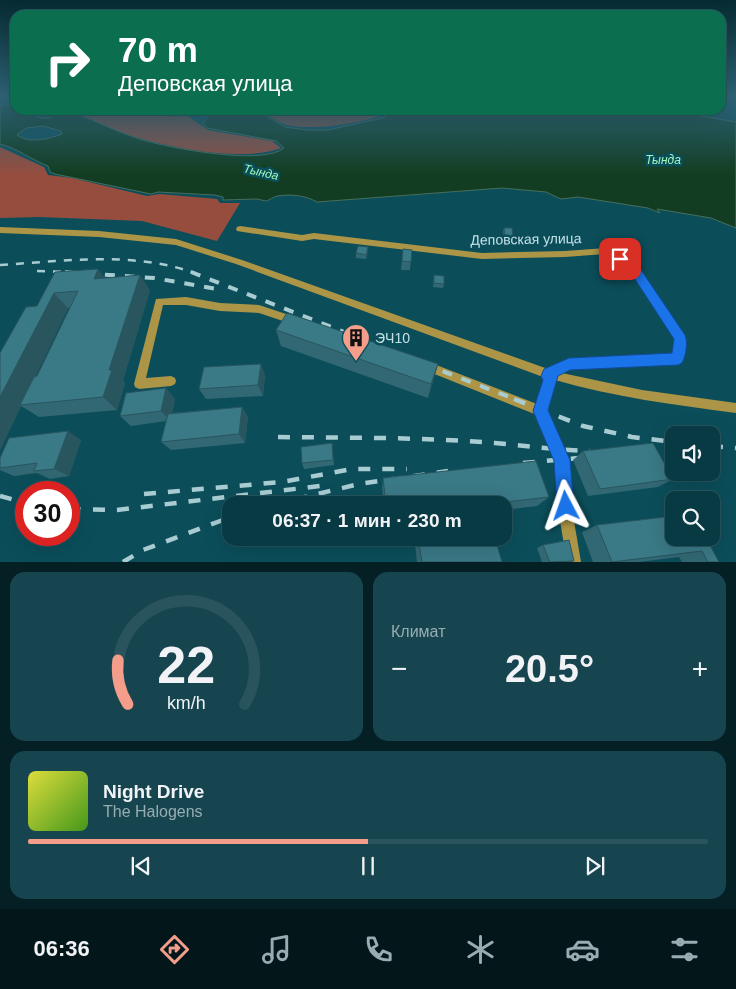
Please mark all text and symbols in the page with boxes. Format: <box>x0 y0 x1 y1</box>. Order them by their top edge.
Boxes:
icon: right <box>35 30 100 95</box>
text: 70 m <box>118 30 198 69</box>
text: Деповская улица <box>118 71 293 96</box>
water label: Тында <box>645 153 681 167</box>
water label: Тында <box>242 161 280 183</box>
street label: Деповская улица <box>470 230 582 248</box>
pin <box>599 238 641 280</box>
icon: arrive <box>606 245 634 273</box>
building icon: ЭЧ10 <box>341 323 371 362</box>
place label: ЭЧ10 <box>375 330 410 346</box>
map controls <box>665 426 720 546</box>
button: sound <box>665 426 720 481</box>
position arrow <box>539 479 591 531</box>
speed limit sign: 30 <box>15 481 80 546</box>
button: search <box>665 491 720 546</box>
text: 06:37 · 1 мин · 230 m <box>272 510 462 531</box>
text: Климат <box>391 623 445 640</box>
text: 22 <box>158 636 215 694</box>
text: 20.5° <box>505 648 594 690</box>
text: − <box>391 653 407 684</box>
text: + <box>692 653 708 684</box>
text: km/h <box>167 693 206 713</box>
text: Night Drive <box>103 781 204 802</box>
text: The Halogens <box>103 803 203 820</box>
icon: previous <box>127 852 155 880</box>
icon: pause <box>354 852 382 880</box>
icon: next <box>581 852 609 880</box>
icon: directions <box>157 932 192 967</box>
icon: music <box>259 932 294 967</box>
icon: phone <box>361 932 396 967</box>
icon: climate <box>463 932 498 967</box>
icon: car <box>565 932 600 967</box>
icon: filters <box>667 932 702 967</box>
text: 06:36 <box>34 936 90 961</box>

